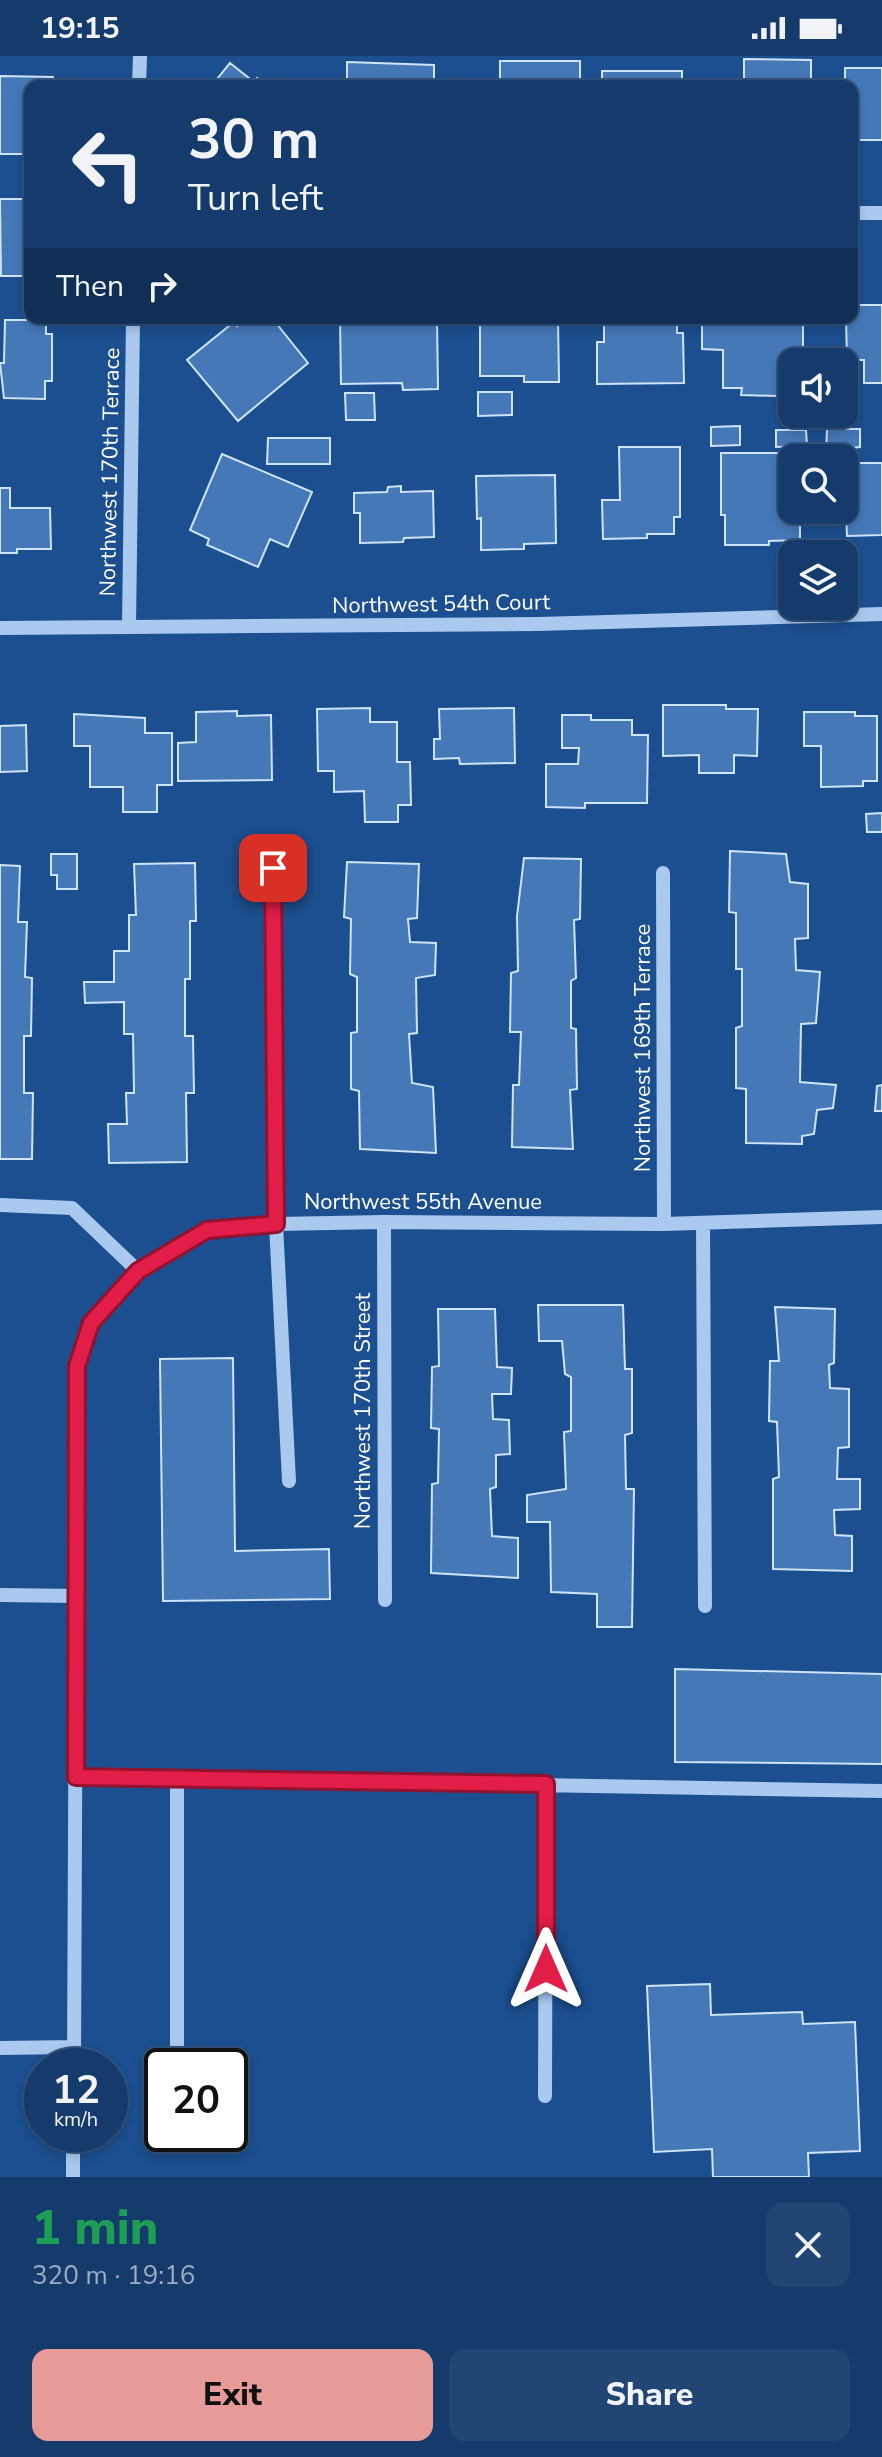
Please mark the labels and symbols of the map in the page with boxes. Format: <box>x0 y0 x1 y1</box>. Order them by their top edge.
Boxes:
street label: Northwest 170th Terrace <box>93 347 127 597</box>
street label: Northwest 54th Court <box>332 587 551 621</box>
pin <box>239 834 307 902</box>
street label: Northwest 169th Terrace <box>628 924 658 1172</box>
street label: Northwest 55th Avenue <box>304 1187 542 1217</box>
street label: Northwest 170th Street <box>348 1293 378 1529</box>
position arrow <box>504 1927 588 2011</box>
speed limit sign: 20 <box>144 2048 248 2152</box>

